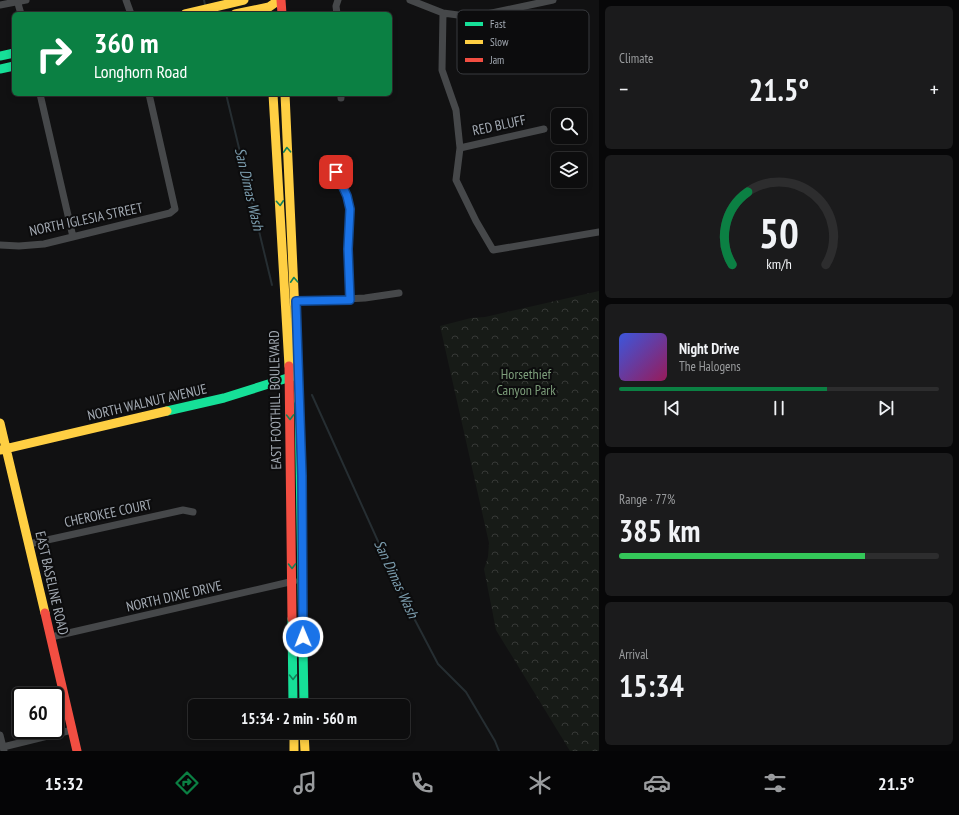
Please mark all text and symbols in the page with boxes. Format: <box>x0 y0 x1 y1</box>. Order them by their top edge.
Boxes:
legend <box>457 10 589 74</box>
text: Fast <box>490 17 506 31</box>
text: 360 m <box>94 24 158 61</box>
icon: right <box>28 28 80 80</box>
text: Slow <box>490 35 509 49</box>
text: Climate <box>619 50 653 67</box>
text: Jam <box>489 53 504 67</box>
text: Longhorn Road <box>94 60 187 83</box>
text: 21.5° <box>749 70 809 109</box>
text: − <box>619 75 628 103</box>
text: + <box>930 75 939 103</box>
map controls <box>551 108 587 188</box>
button: search <box>551 108 587 144</box>
street label: RED BLUFF <box>471 111 528 139</box>
water label: San Dimas Wash <box>231 146 269 233</box>
one-way arrow <box>283 147 292 153</box>
button: layers <box>551 152 587 188</box>
pin <box>319 155 353 189</box>
icon: arrive <box>325 161 347 183</box>
street label: NORTH IGLESIA STREET <box>28 198 145 240</box>
one-way arrow <box>275 200 284 206</box>
text: 50 <box>759 205 799 258</box>
text: km/h <box>766 253 792 272</box>
one-way arrow <box>290 277 299 283</box>
street label: EAST FOOTHILL BOULEVARD <box>265 330 285 470</box>
text: Night Drive <box>679 339 739 358</box>
text: The Halogens <box>679 358 741 375</box>
park label: Horsethief Canyon Park <box>496 365 556 399</box>
street label: NORTH WALNUT AVENUE <box>86 380 208 424</box>
icon: previous <box>661 397 683 419</box>
icon: pause <box>768 397 790 419</box>
icon: next <box>875 397 897 419</box>
one-way arrow <box>286 414 294 420</box>
text: Range · 77% <box>619 491 675 508</box>
street label: CHEROKEE COURT <box>62 495 154 531</box>
text: 385 km <box>619 511 700 550</box>
street label: EAST BASELINE ROAD <box>31 529 73 637</box>
water label: San Dimas Wash <box>370 537 423 622</box>
one-way arrow <box>287 563 296 569</box>
street label: NORTH DIXIE DRIVE <box>124 576 224 616</box>
position arrow <box>282 616 324 658</box>
text: Arrival <box>619 646 648 663</box>
text: 15:34 <box>619 666 684 705</box>
one-way arrow <box>289 674 297 680</box>
speed limit sign: 60 <box>12 687 64 739</box>
text: 15:34 · 2 min · 560 m <box>241 709 357 728</box>
icon: directions <box>173 769 201 797</box>
icon: music <box>291 769 319 797</box>
icon: phone <box>408 769 436 797</box>
icon: climate <box>526 769 554 797</box>
icon: car <box>643 769 671 797</box>
icon: filters <box>761 769 789 797</box>
text: 15:32 <box>45 772 84 795</box>
text: 21.5° <box>878 772 914 795</box>

